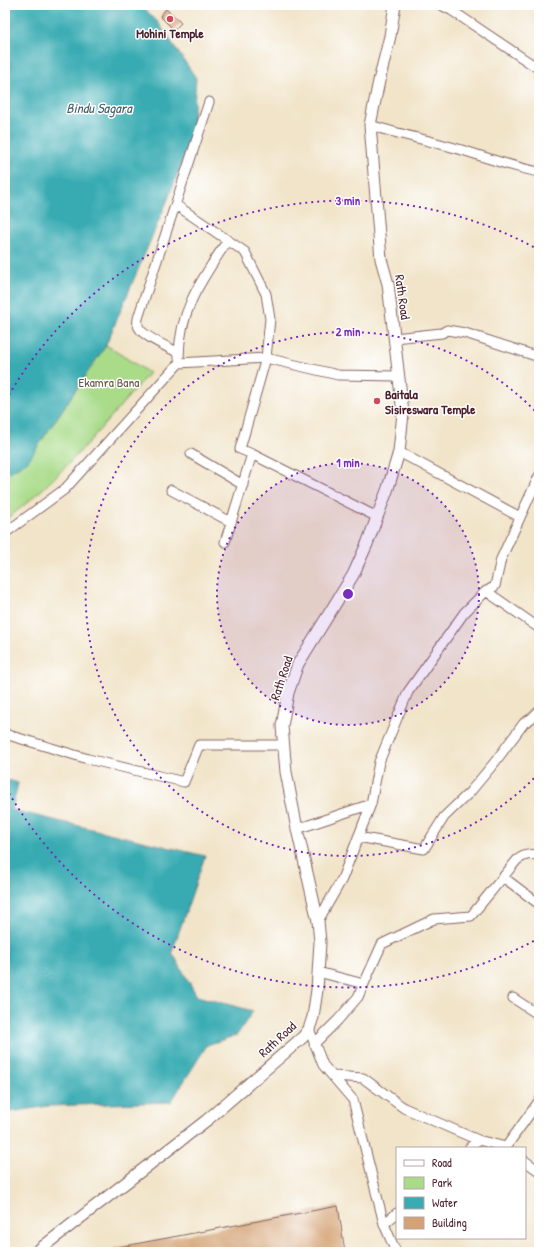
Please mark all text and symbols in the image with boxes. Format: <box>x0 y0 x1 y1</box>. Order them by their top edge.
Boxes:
marker: Mohini Temple <box>165 14 175 24</box>
place label: Mohini Temple <box>136 24 205 43</box>
water label: Bindu Sagara <box>66 98 133 118</box>
text: 3 min <box>336 192 361 209</box>
street label: Rath Road <box>391 273 415 321</box>
text: 2 min <box>336 323 361 340</box>
park label: Ekamra Bana <box>79 373 139 391</box>
place label: Baitala Sisireswara Temple <box>385 385 476 419</box>
marker: Baitala Sisireswara Temple <box>372 396 382 406</box>
text: 1 min <box>336 454 360 471</box>
centre of rings <box>341 587 355 601</box>
street label: Rath Road <box>265 654 297 702</box>
street label: Rath Road <box>254 1017 300 1061</box>
legend <box>396 1147 526 1239</box>
text: Road <box>432 1154 452 1171</box>
text: Park <box>432 1174 452 1191</box>
text: Water <box>432 1194 458 1211</box>
text: Building <box>432 1214 467 1231</box>

